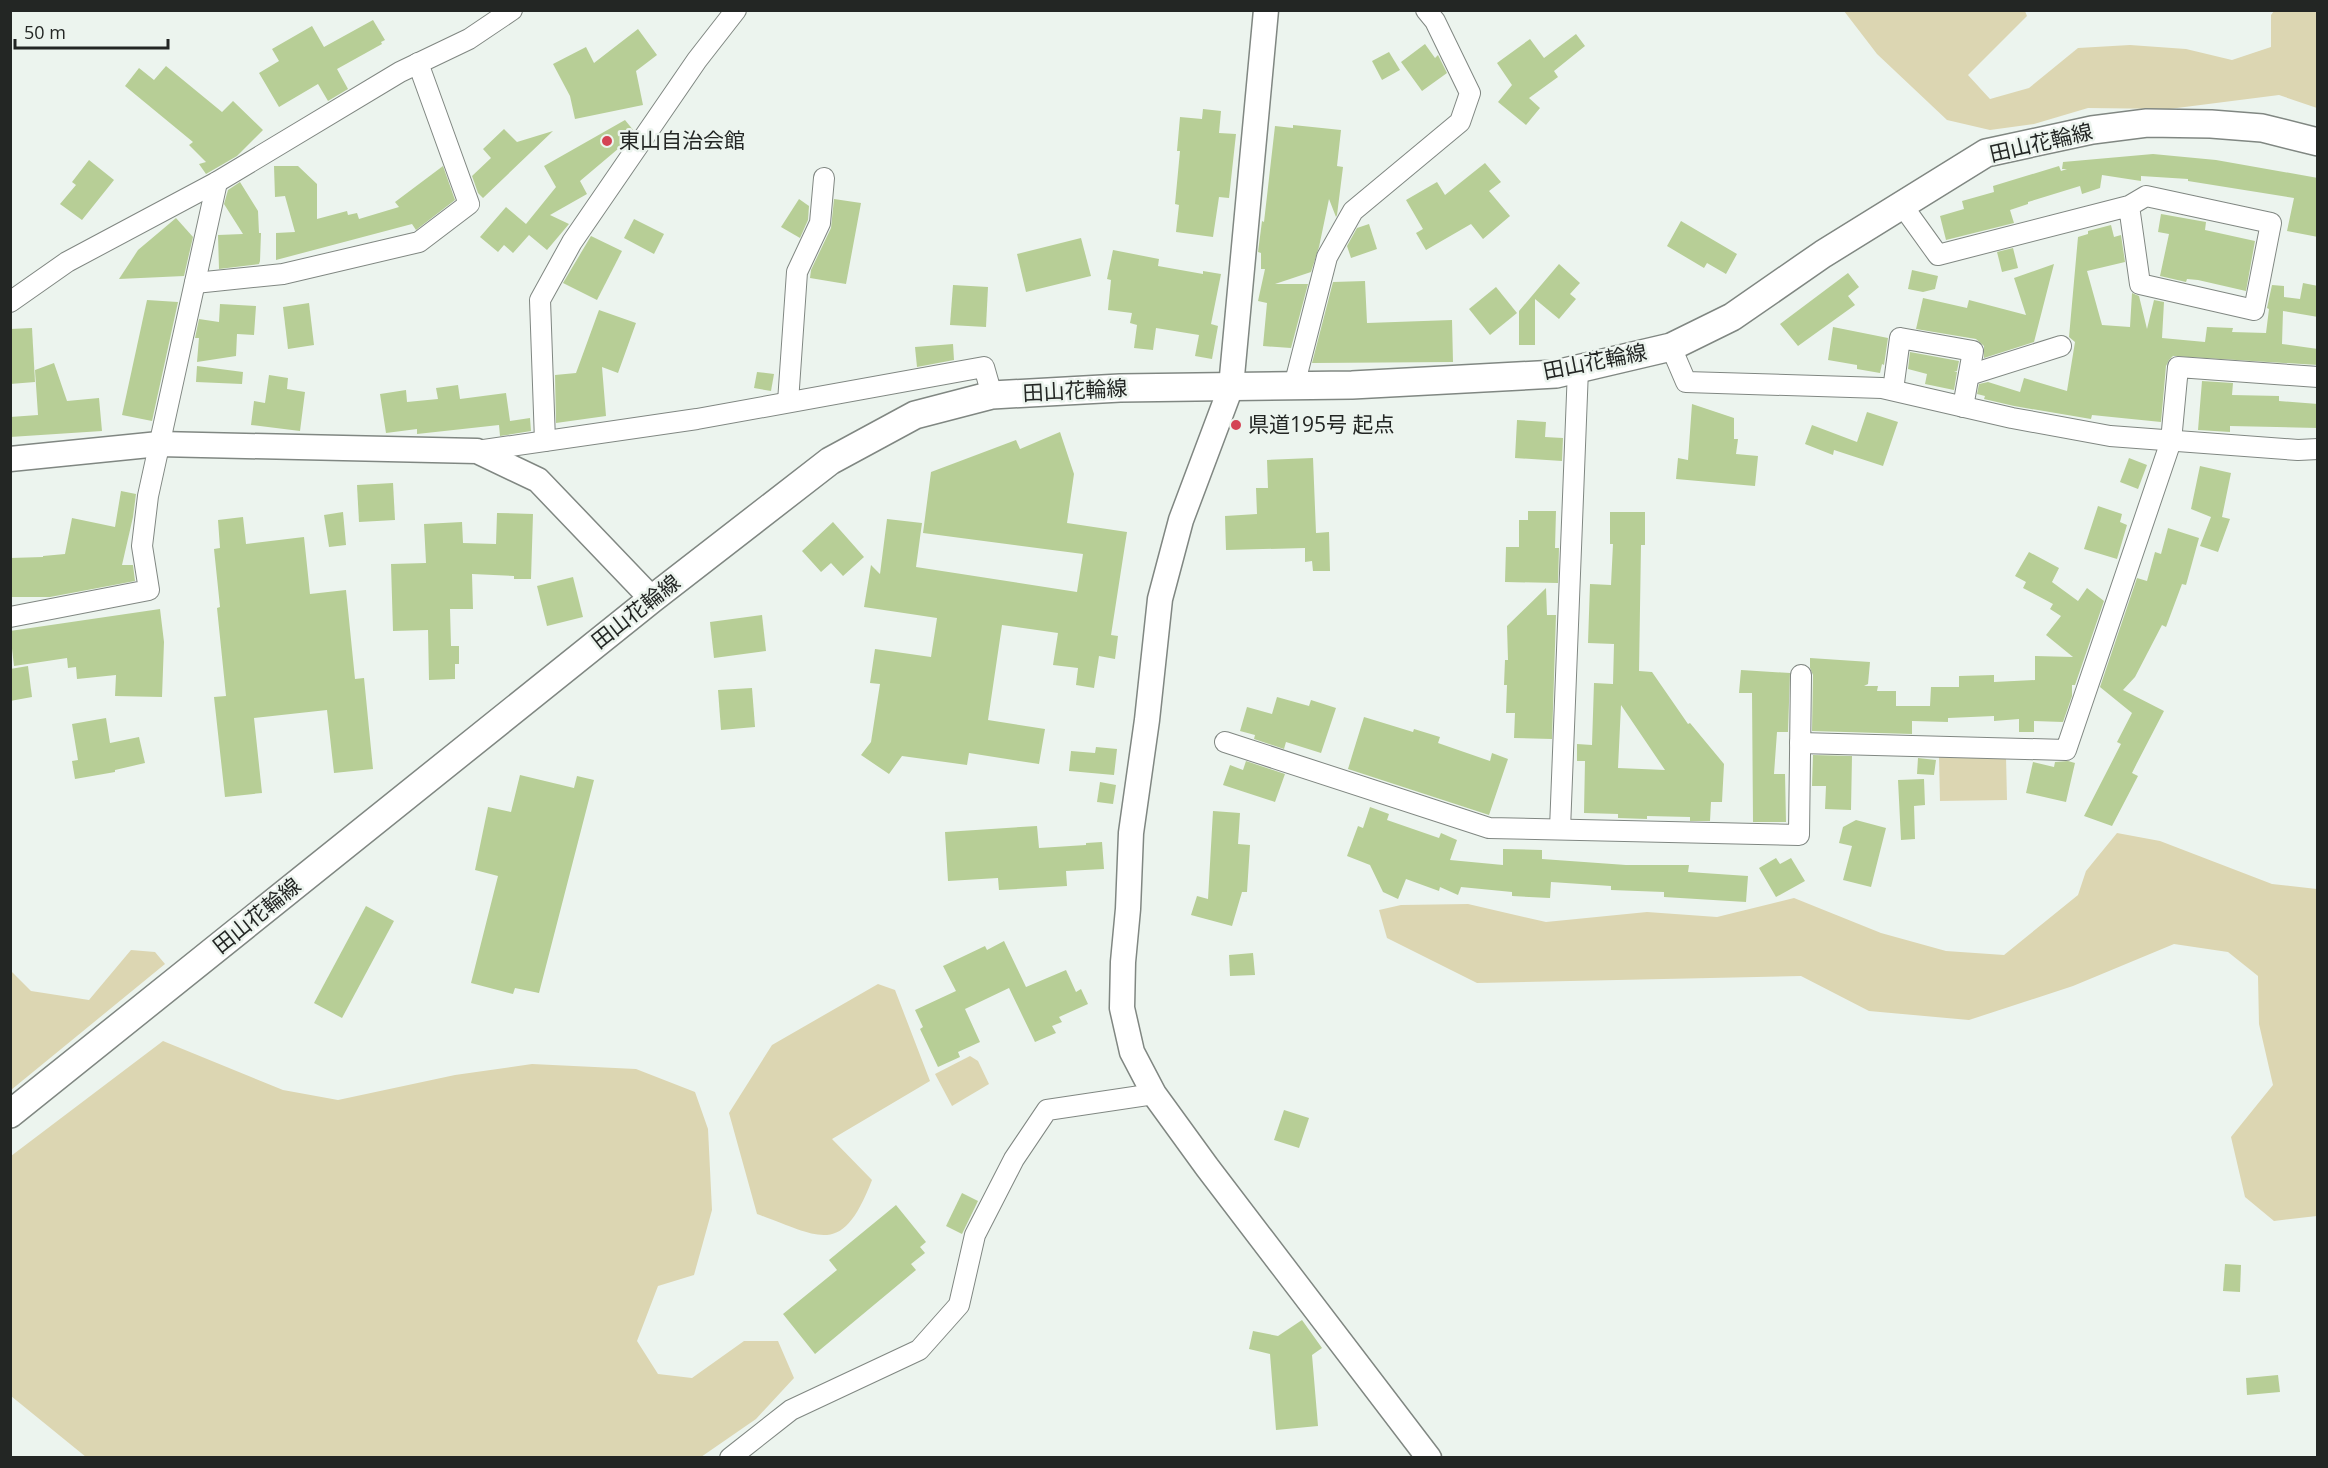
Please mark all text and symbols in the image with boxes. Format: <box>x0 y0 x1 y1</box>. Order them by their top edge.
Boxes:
scale bar <box>15 12 168 50</box>
text: 50 m <box>24 20 66 44</box>
street label: 田山花輪線 <box>1986 117 2095 167</box>
place label: 東山自治会館 <box>619 126 745 154</box>
marker: 東山自治会館 <box>600 134 614 148</box>
street label: 田山花輪線 <box>1541 337 1649 385</box>
street label: 田山花輪線 <box>1022 373 1128 407</box>
place label: 県道195号 起点 <box>1248 410 1394 438</box>
marker: 県道195号 起点 <box>1229 418 1243 432</box>
street label: 田山花輪線 <box>585 568 685 655</box>
street label: 田山花輪線 <box>207 871 306 959</box>

